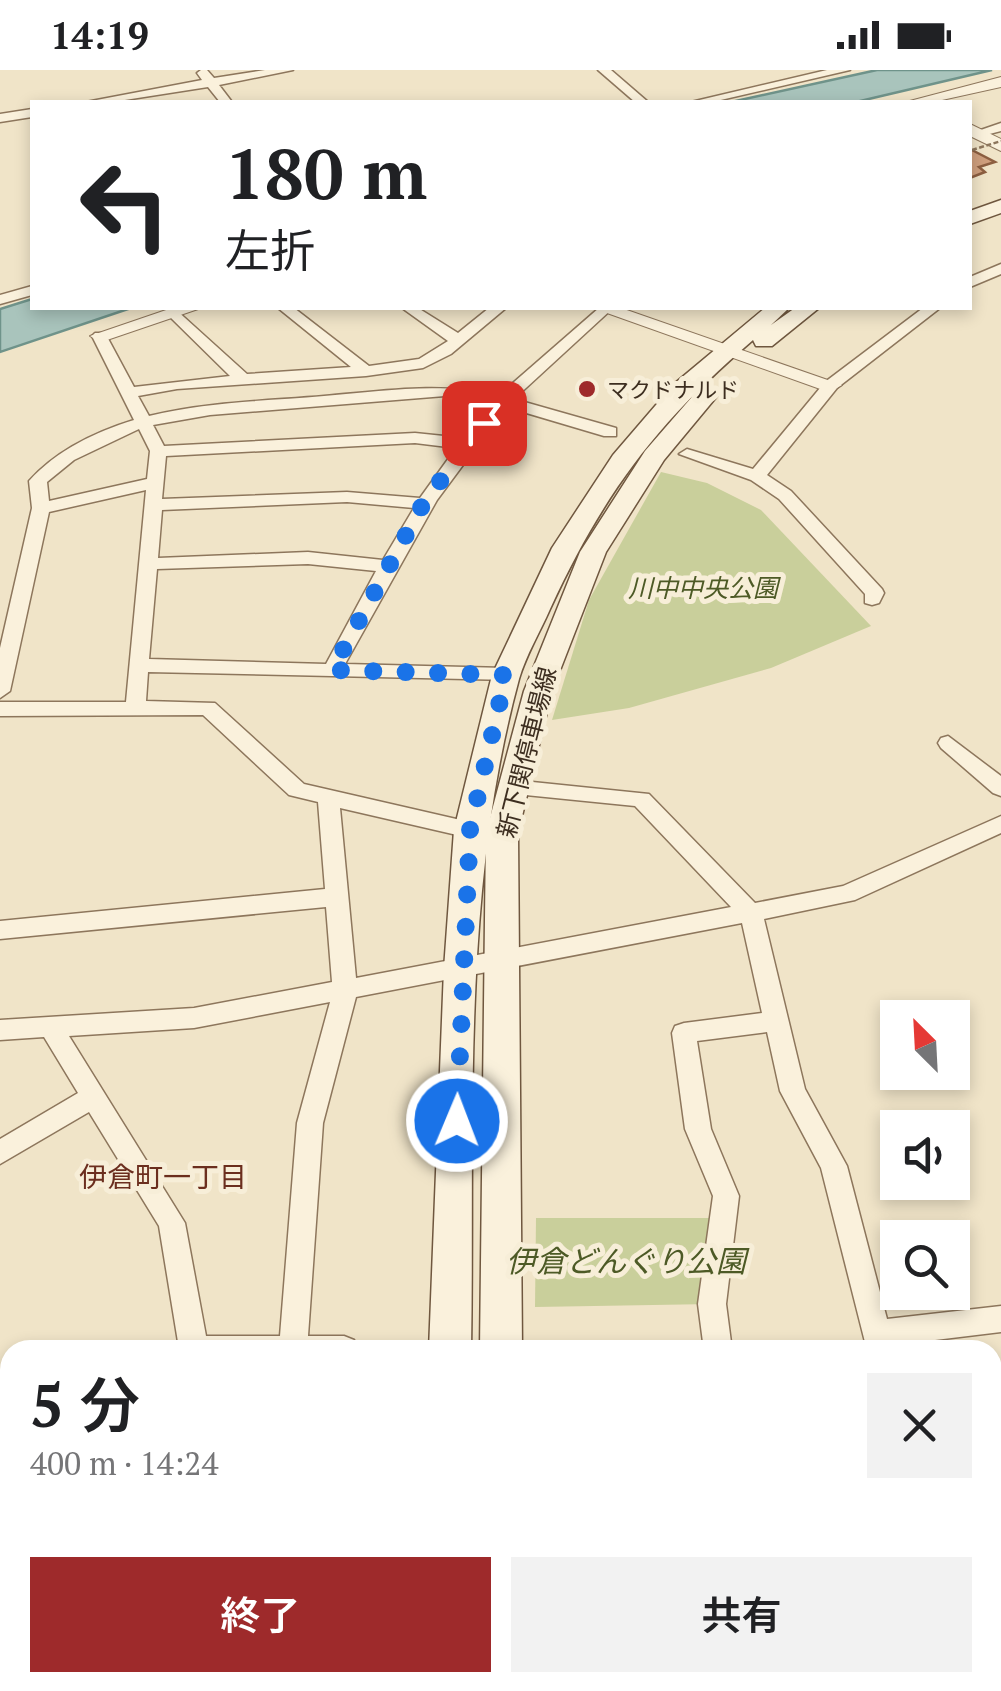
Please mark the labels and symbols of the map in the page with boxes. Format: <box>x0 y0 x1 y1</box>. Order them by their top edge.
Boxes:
place label: マクドナルド <box>607 375 739 404</box>
marker: マクドナルド <box>576 378 598 400</box>
pin <box>442 381 527 466</box>
park label: 川中中央公園 <box>628 571 781 604</box>
street label: 新下関停車場線 <box>489 663 563 841</box>
north arrow <box>880 1000 970 1090</box>
position arrow <box>405 1069 509 1173</box>
district label: 伊倉町一丁目 <box>79 1158 247 1195</box>
park label: 伊倉どんぐり公園 <box>506 1241 750 1281</box>

